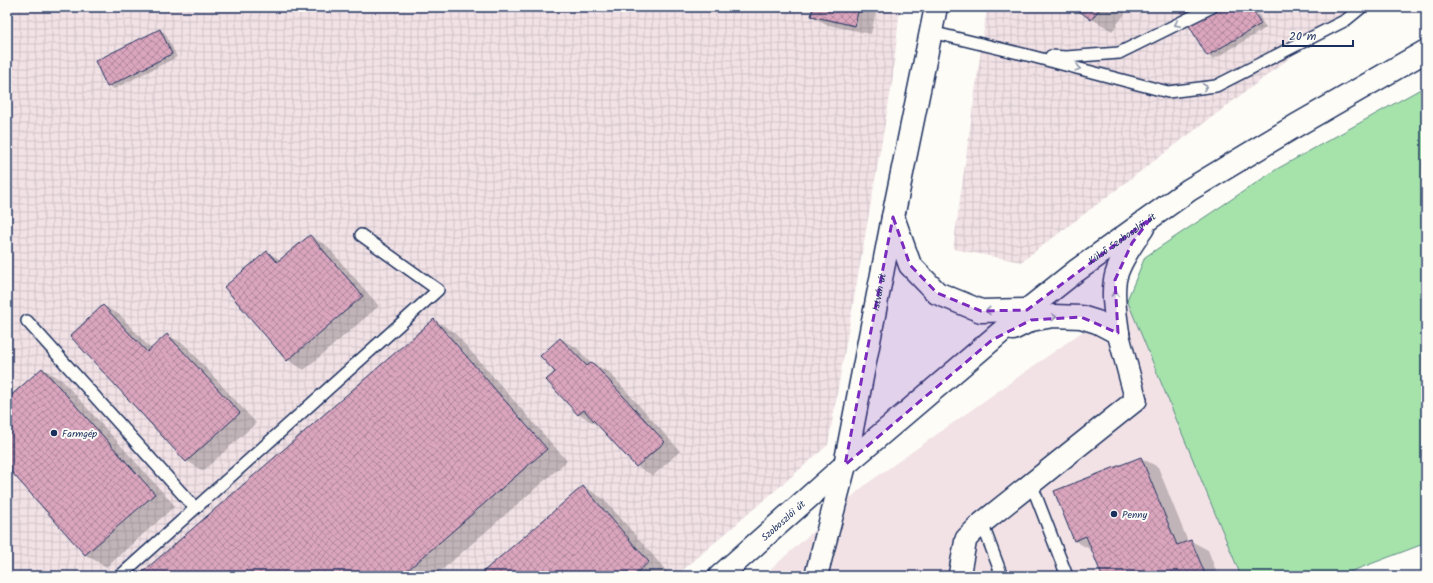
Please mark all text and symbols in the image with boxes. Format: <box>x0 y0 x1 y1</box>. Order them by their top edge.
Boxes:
one-way arrow <box>1174 19 1181 27</box>
scale bar <box>1283 22 1353 48</box>
text: 20 m <box>1289 27 1317 46</box>
one-way arrow <box>1075 63 1082 72</box>
one-way arrow <box>1202 83 1208 92</box>
street label: Külső Szoboszlói út <box>1085 209 1160 269</box>
street label: István út <box>868 272 891 312</box>
one-way arrow <box>1110 291 1119 297</box>
one-way arrow <box>985 307 991 315</box>
one-way arrow <box>1051 313 1057 321</box>
place label: Farmgép <box>62 426 97 442</box>
marker: Farmgép <box>49 428 59 438</box>
street label: Szoboszlói út <box>758 497 809 545</box>
place label: Penny <box>1122 507 1148 523</box>
marker: Penny <box>1109 509 1119 519</box>

